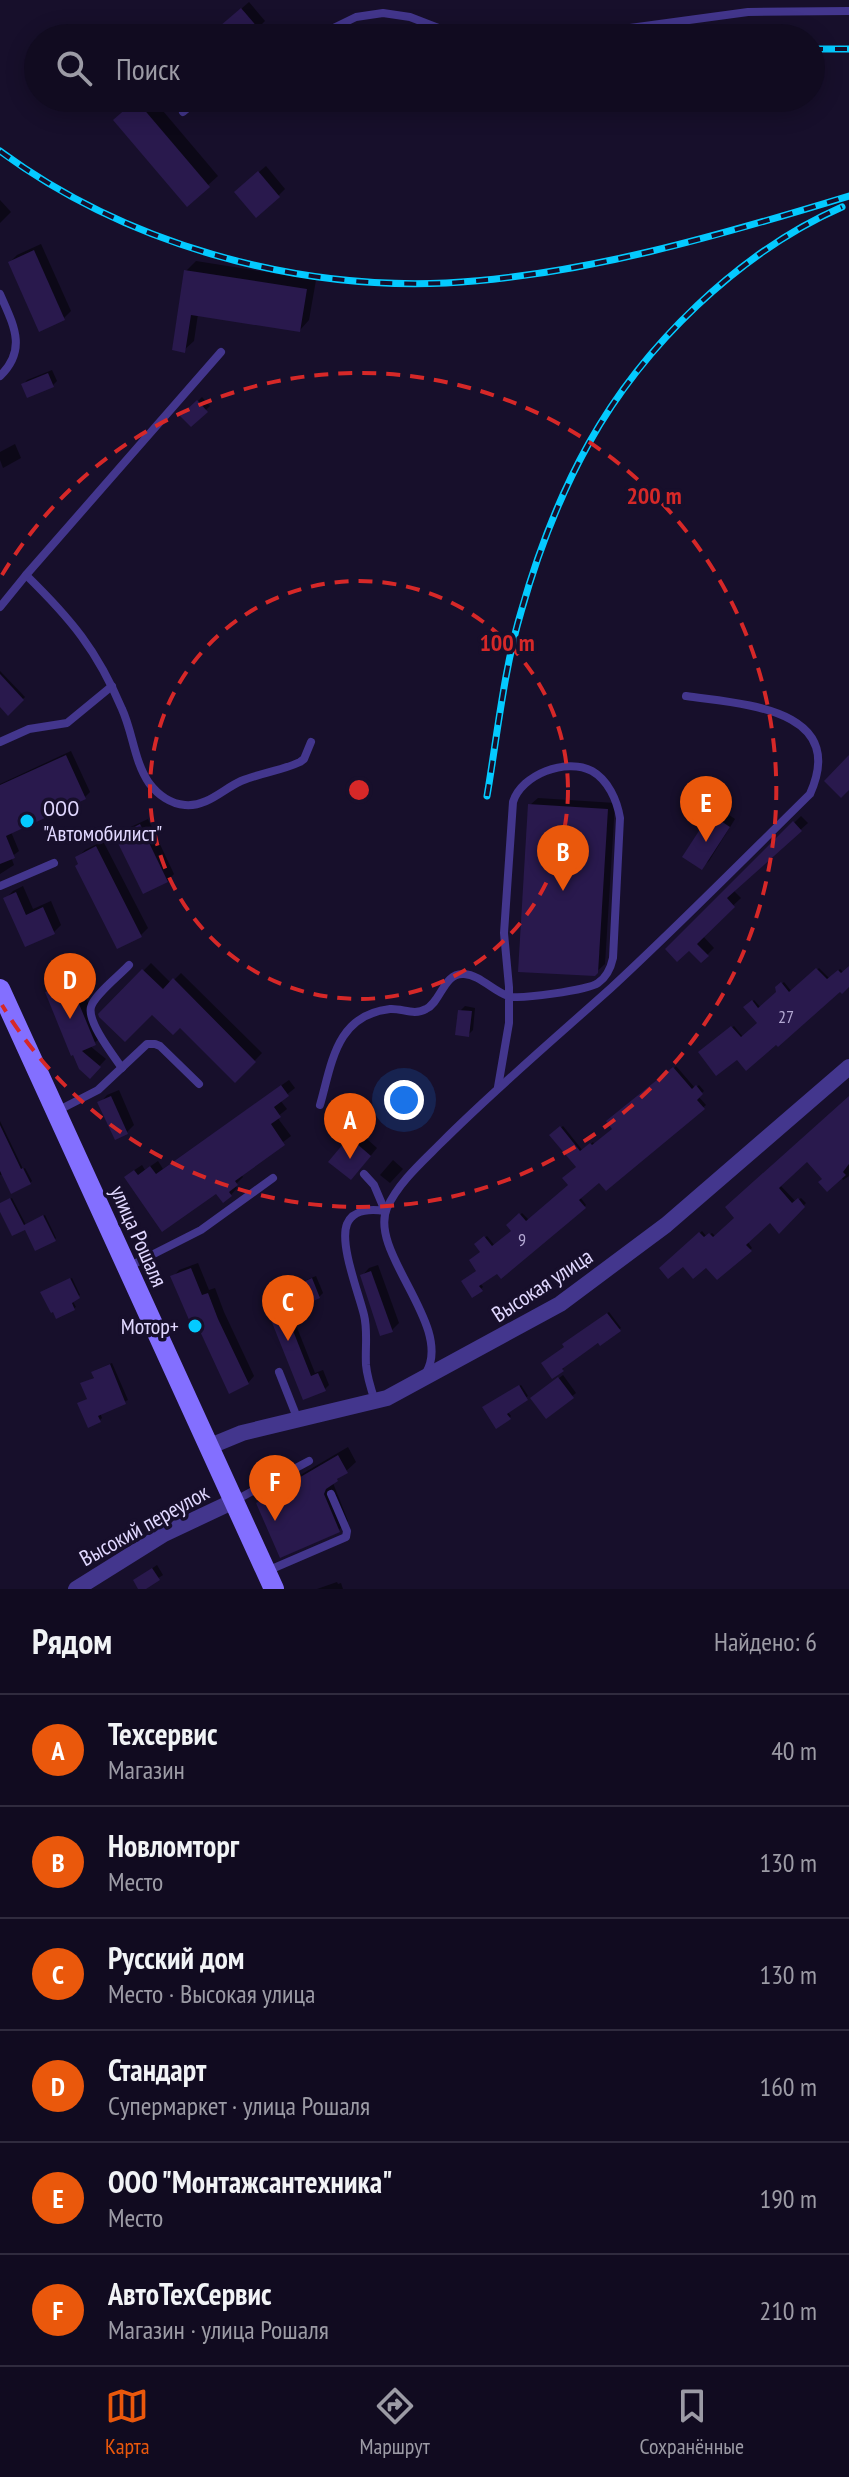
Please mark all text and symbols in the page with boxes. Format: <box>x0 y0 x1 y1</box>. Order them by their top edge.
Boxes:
search box <box>24 24 825 112</box>
icon: search <box>52 46 96 90</box>
text: Поиск <box>116 49 180 88</box>
text: 200 m <box>626 480 682 511</box>
text: 100 m <box>479 627 535 658</box>
centre of rings <box>345 776 373 804</box>
pin: E <box>680 776 732 842</box>
place label: ООО "Автомобилист" <box>43 794 162 847</box>
marker: ООО "Автомобилист" <box>18 812 36 830</box>
pin: B <box>537 825 589 891</box>
pin: D <box>44 953 96 1019</box>
house number: 27 <box>778 1005 794 1028</box>
your location <box>384 1080 424 1120</box>
pin: A <box>324 1093 376 1159</box>
street label: улица Рошаля <box>104 1181 174 1291</box>
house number: 9 <box>518 1228 526 1251</box>
street label: Высокая улица <box>486 1242 598 1328</box>
pin: C <box>262 1275 314 1341</box>
place label: Мотор+ <box>121 1312 179 1340</box>
marker: Мотор+ <box>186 1317 204 1335</box>
pin: F <box>249 1455 301 1521</box>
street label: Высокий переулок <box>74 1478 214 1572</box>
text: Рядом <box>32 1619 112 1663</box>
text: Найдено: 6 <box>714 1625 817 1658</box>
text: Техсервис <box>108 1714 218 1753</box>
text: A <box>51 1734 65 1767</box>
text: 40 m <box>771 1734 817 1767</box>
text: Магазин <box>108 1753 185 1786</box>
text: Новломторг <box>108 1826 239 1865</box>
text: B <box>52 1846 64 1879</box>
text: 130 m <box>759 1846 817 1879</box>
text: Место <box>108 1865 163 1898</box>
text: Русский дом <box>108 1938 244 1977</box>
text: C <box>52 1958 64 1991</box>
text: 130 m <box>759 1958 817 1991</box>
text: Место · Высокая улица <box>108 1977 315 2010</box>
text: Стандарт <box>108 2050 206 2089</box>
text: D <box>51 2070 65 2103</box>
text: 160 m <box>759 2070 817 2103</box>
text: Супермаркет · улица Рошаля <box>108 2089 370 2122</box>
text: ООО "Монтажсантехника" <box>108 2162 393 2201</box>
text: E <box>52 2182 64 2215</box>
text: 190 m <box>759 2182 817 2215</box>
text: Место <box>108 2201 163 2234</box>
text: АвтоТехСервис <box>108 2274 272 2313</box>
text: F <box>53 2294 63 2327</box>
text: 210 m <box>759 2294 817 2327</box>
text: Магазин · улица Рошаля <box>108 2313 329 2346</box>
tab: Карта <box>105 2384 150 2460</box>
tab: Маршрут <box>359 2384 430 2460</box>
tab: Сохранённые <box>639 2384 744 2460</box>

